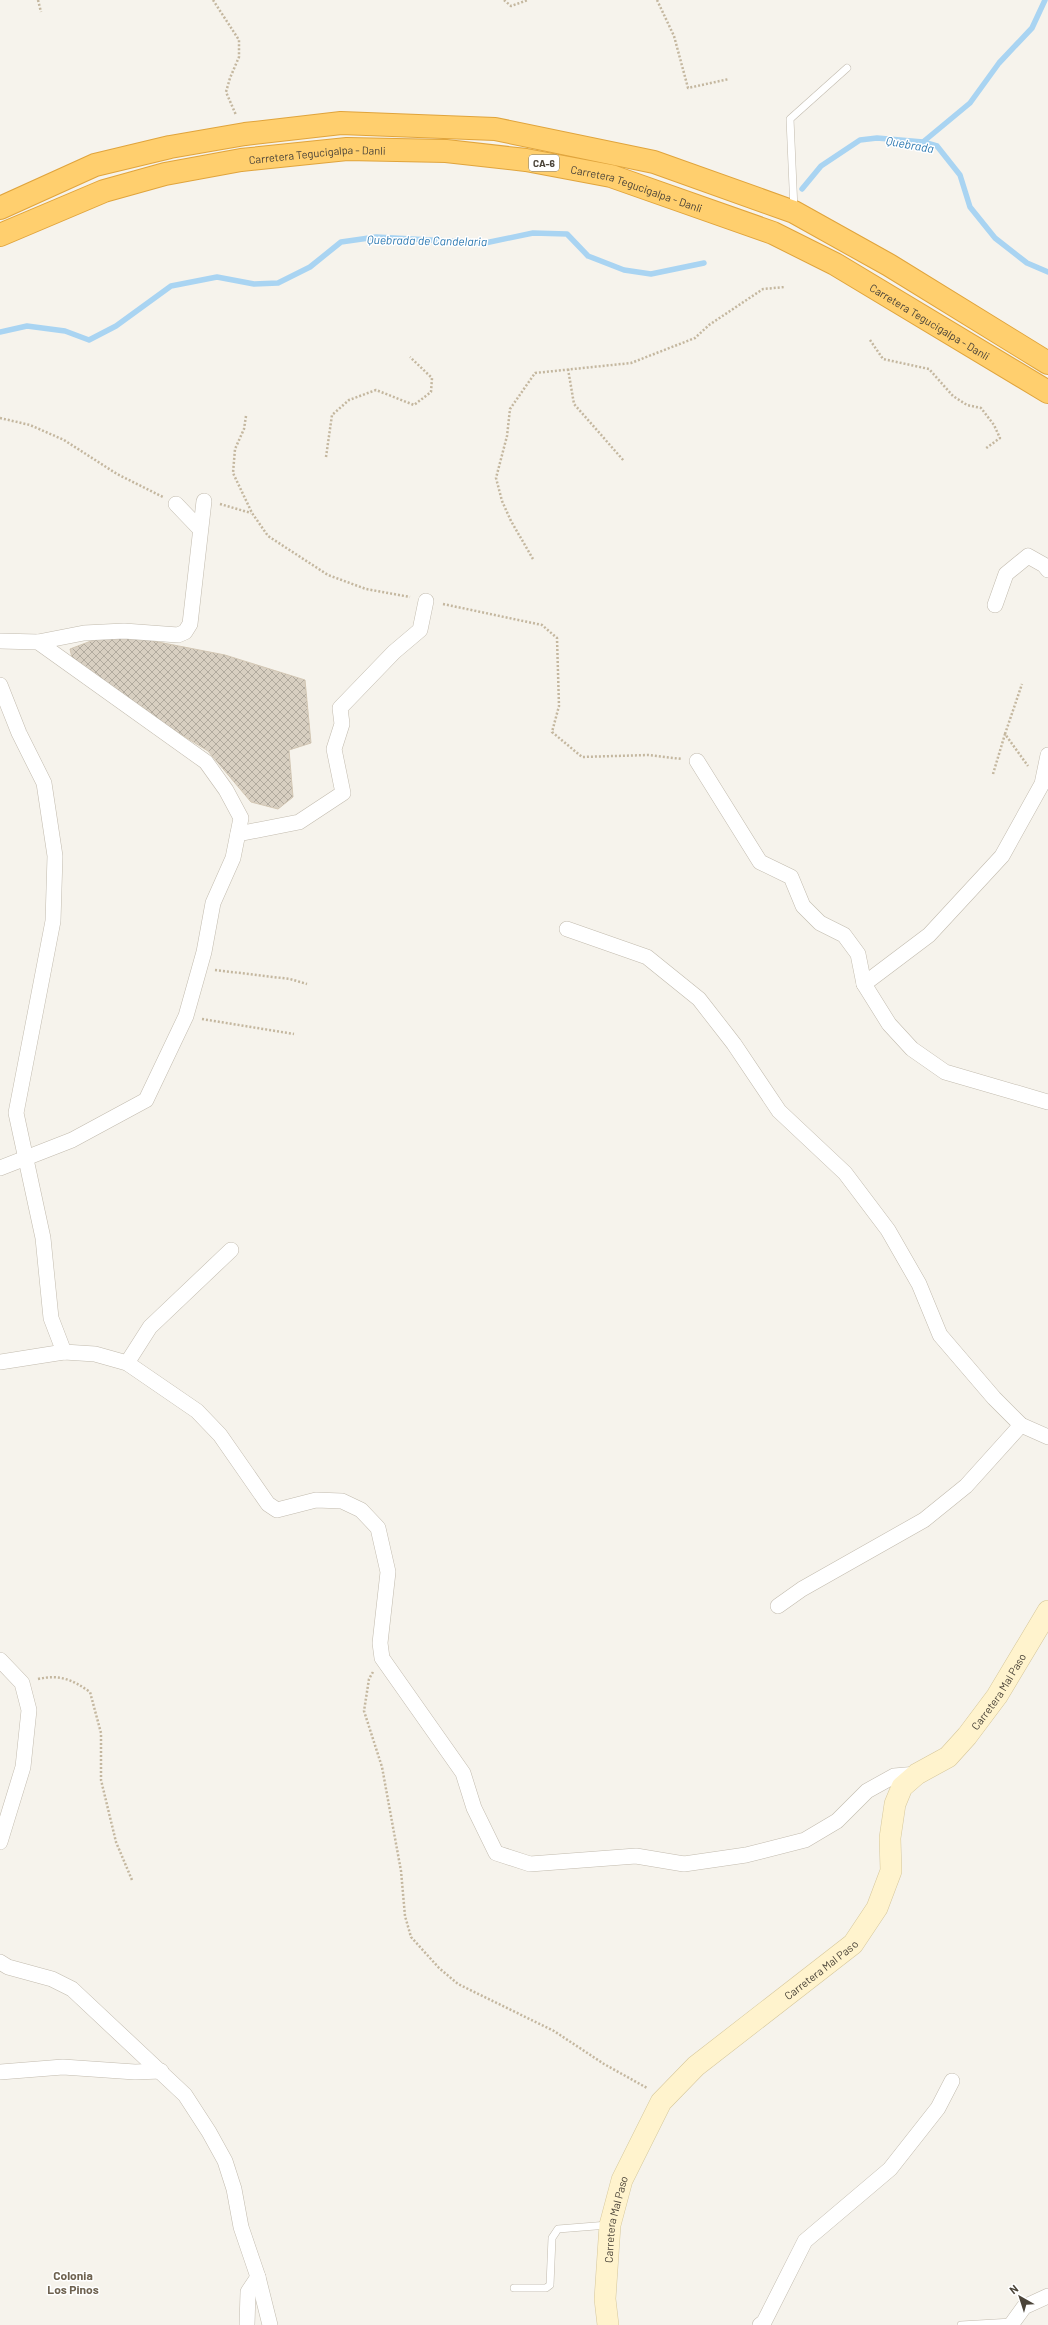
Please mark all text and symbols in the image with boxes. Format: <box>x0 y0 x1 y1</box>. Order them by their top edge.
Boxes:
water label: Quebrada <box>885 133 935 155</box>
street label: Carretera Tegucigalpa - Danli <box>248 142 386 166</box>
road number: CA-6 <box>529 155 559 171</box>
street label: Carretera Tegucigalpa - Danli <box>570 162 704 214</box>
water label: Quebrada de Candelaria <box>367 232 487 248</box>
street label: Carretera Tegucigalpa - Danli <box>868 280 992 362</box>
street label: Carretera Mal Paso <box>968 1650 1028 1732</box>
street label: Carretera Mal Paso <box>781 1938 860 2002</box>
street label: Carretera Mal Paso <box>601 2173 630 2263</box>
district label: Colonia Los Pinos <box>47 2268 99 2296</box>
north arrow <box>1000 2277 1040 2317</box>
text: N <box>1006 2281 1020 2296</box>

